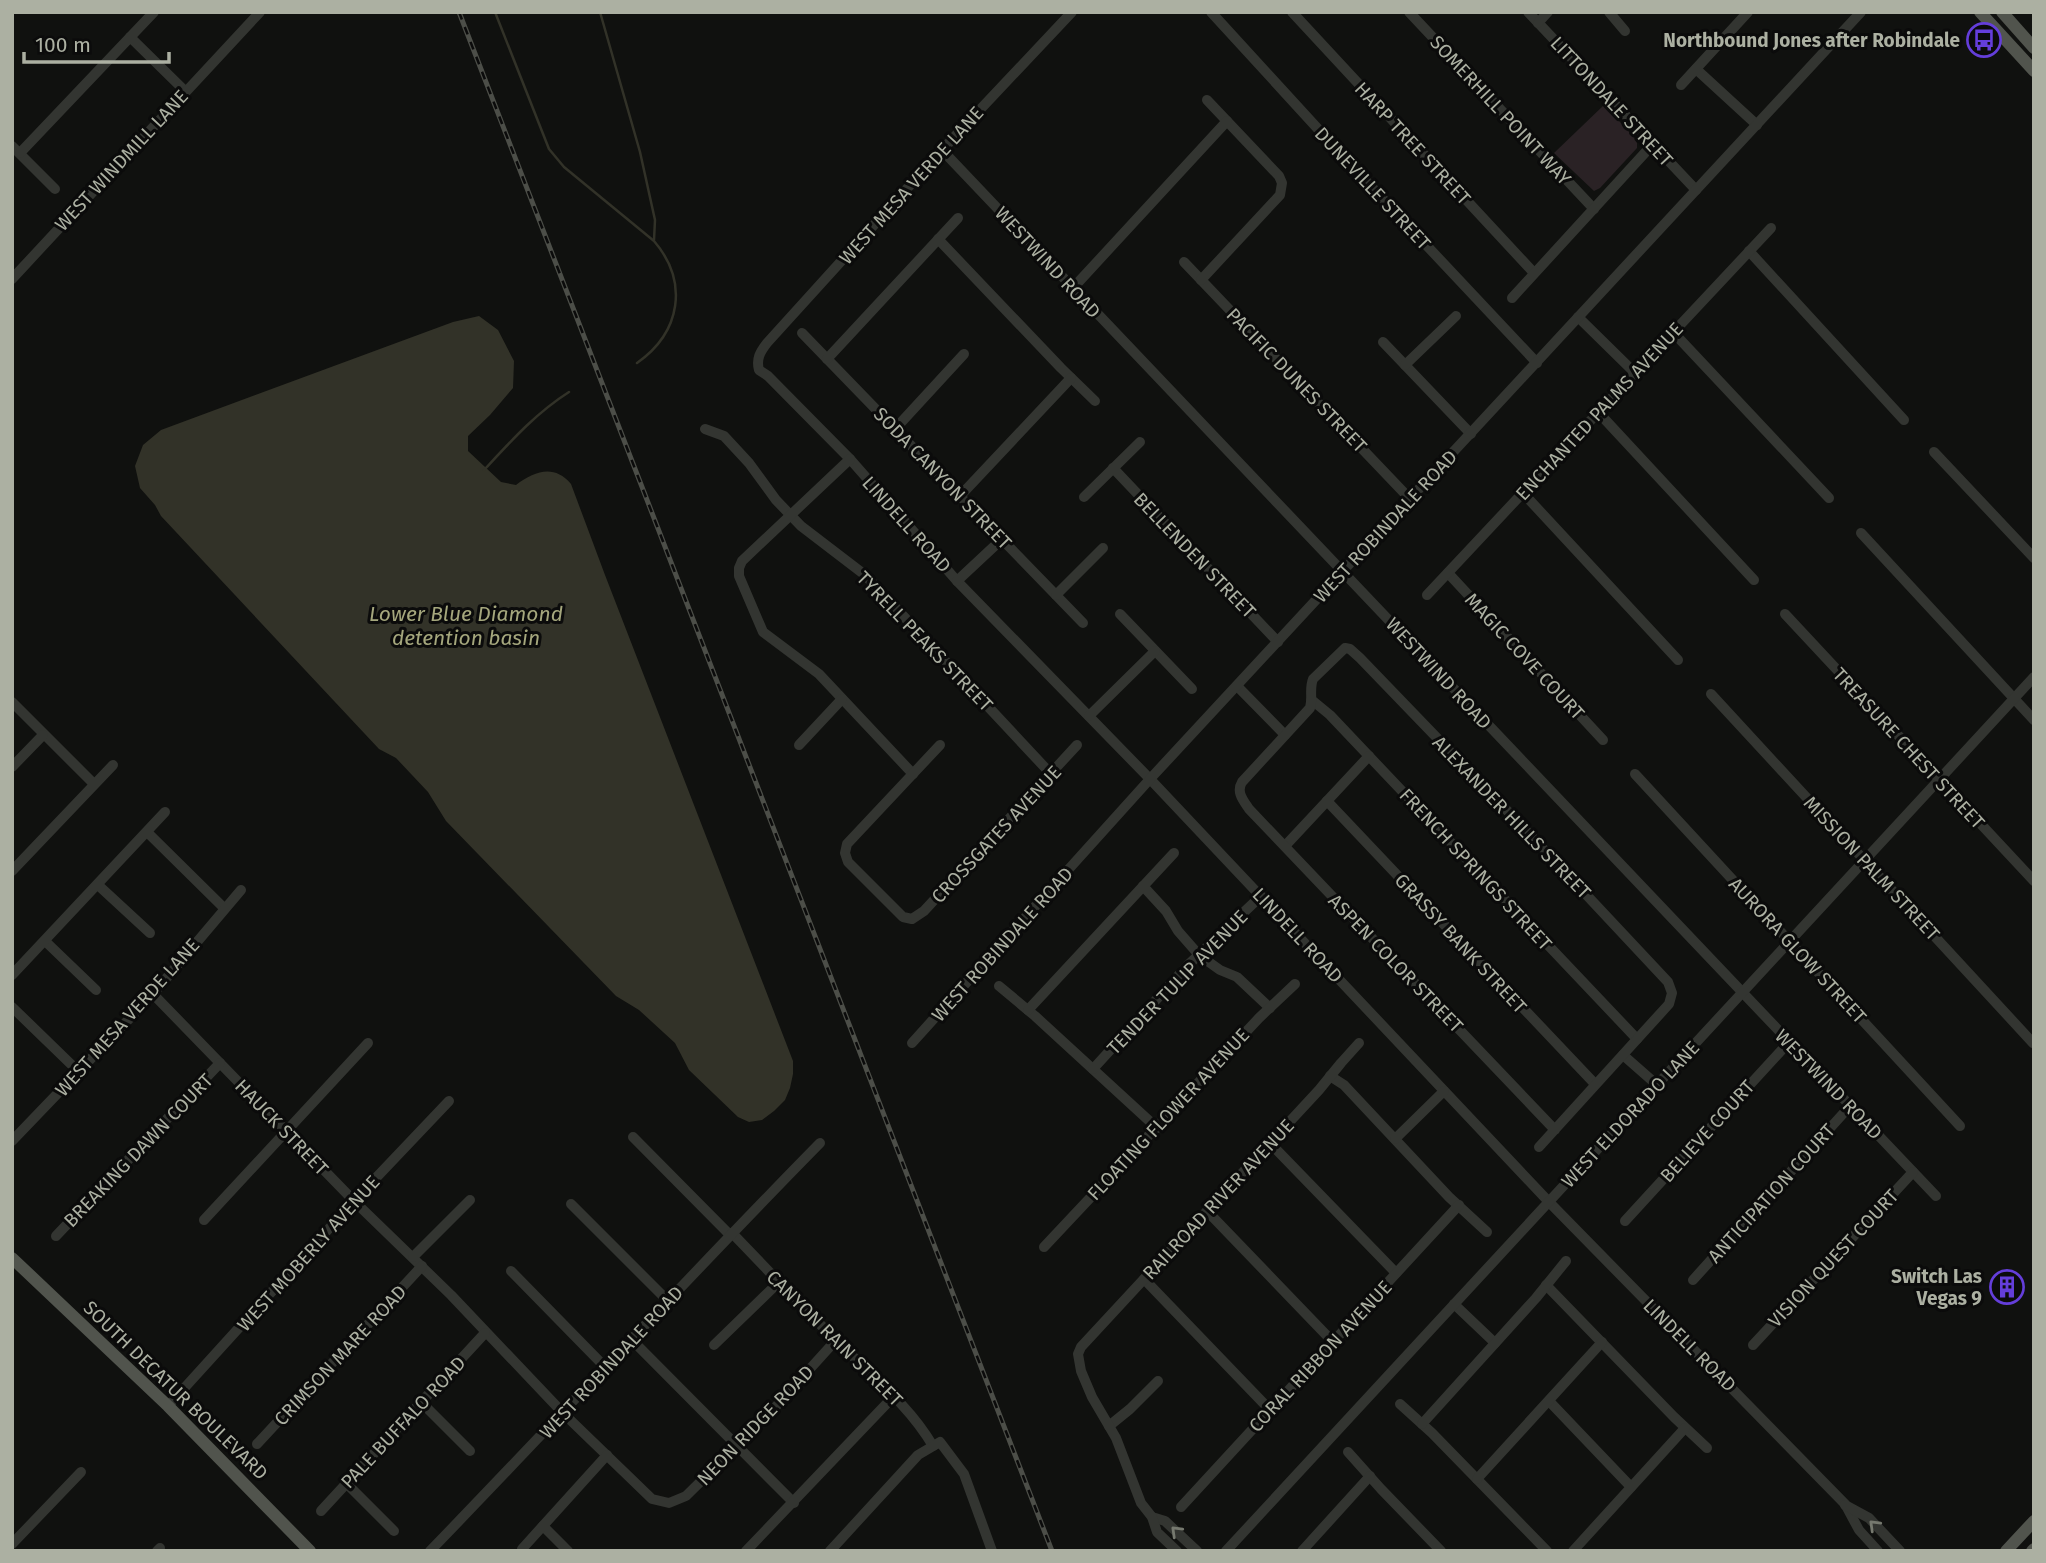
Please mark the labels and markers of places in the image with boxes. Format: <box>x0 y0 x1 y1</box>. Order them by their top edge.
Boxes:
bus stop icon: Northbound Jones after Robindale <box>1965 21 2003 59</box>
place label: Northbound Jones after Robindale <box>1663 29 1960 52</box>
place label: Switch Las Vegas 9 <box>1891 1265 1982 1310</box>
building icon: Switch Las Vegas 9 <box>1988 1268 2026 1306</box>

